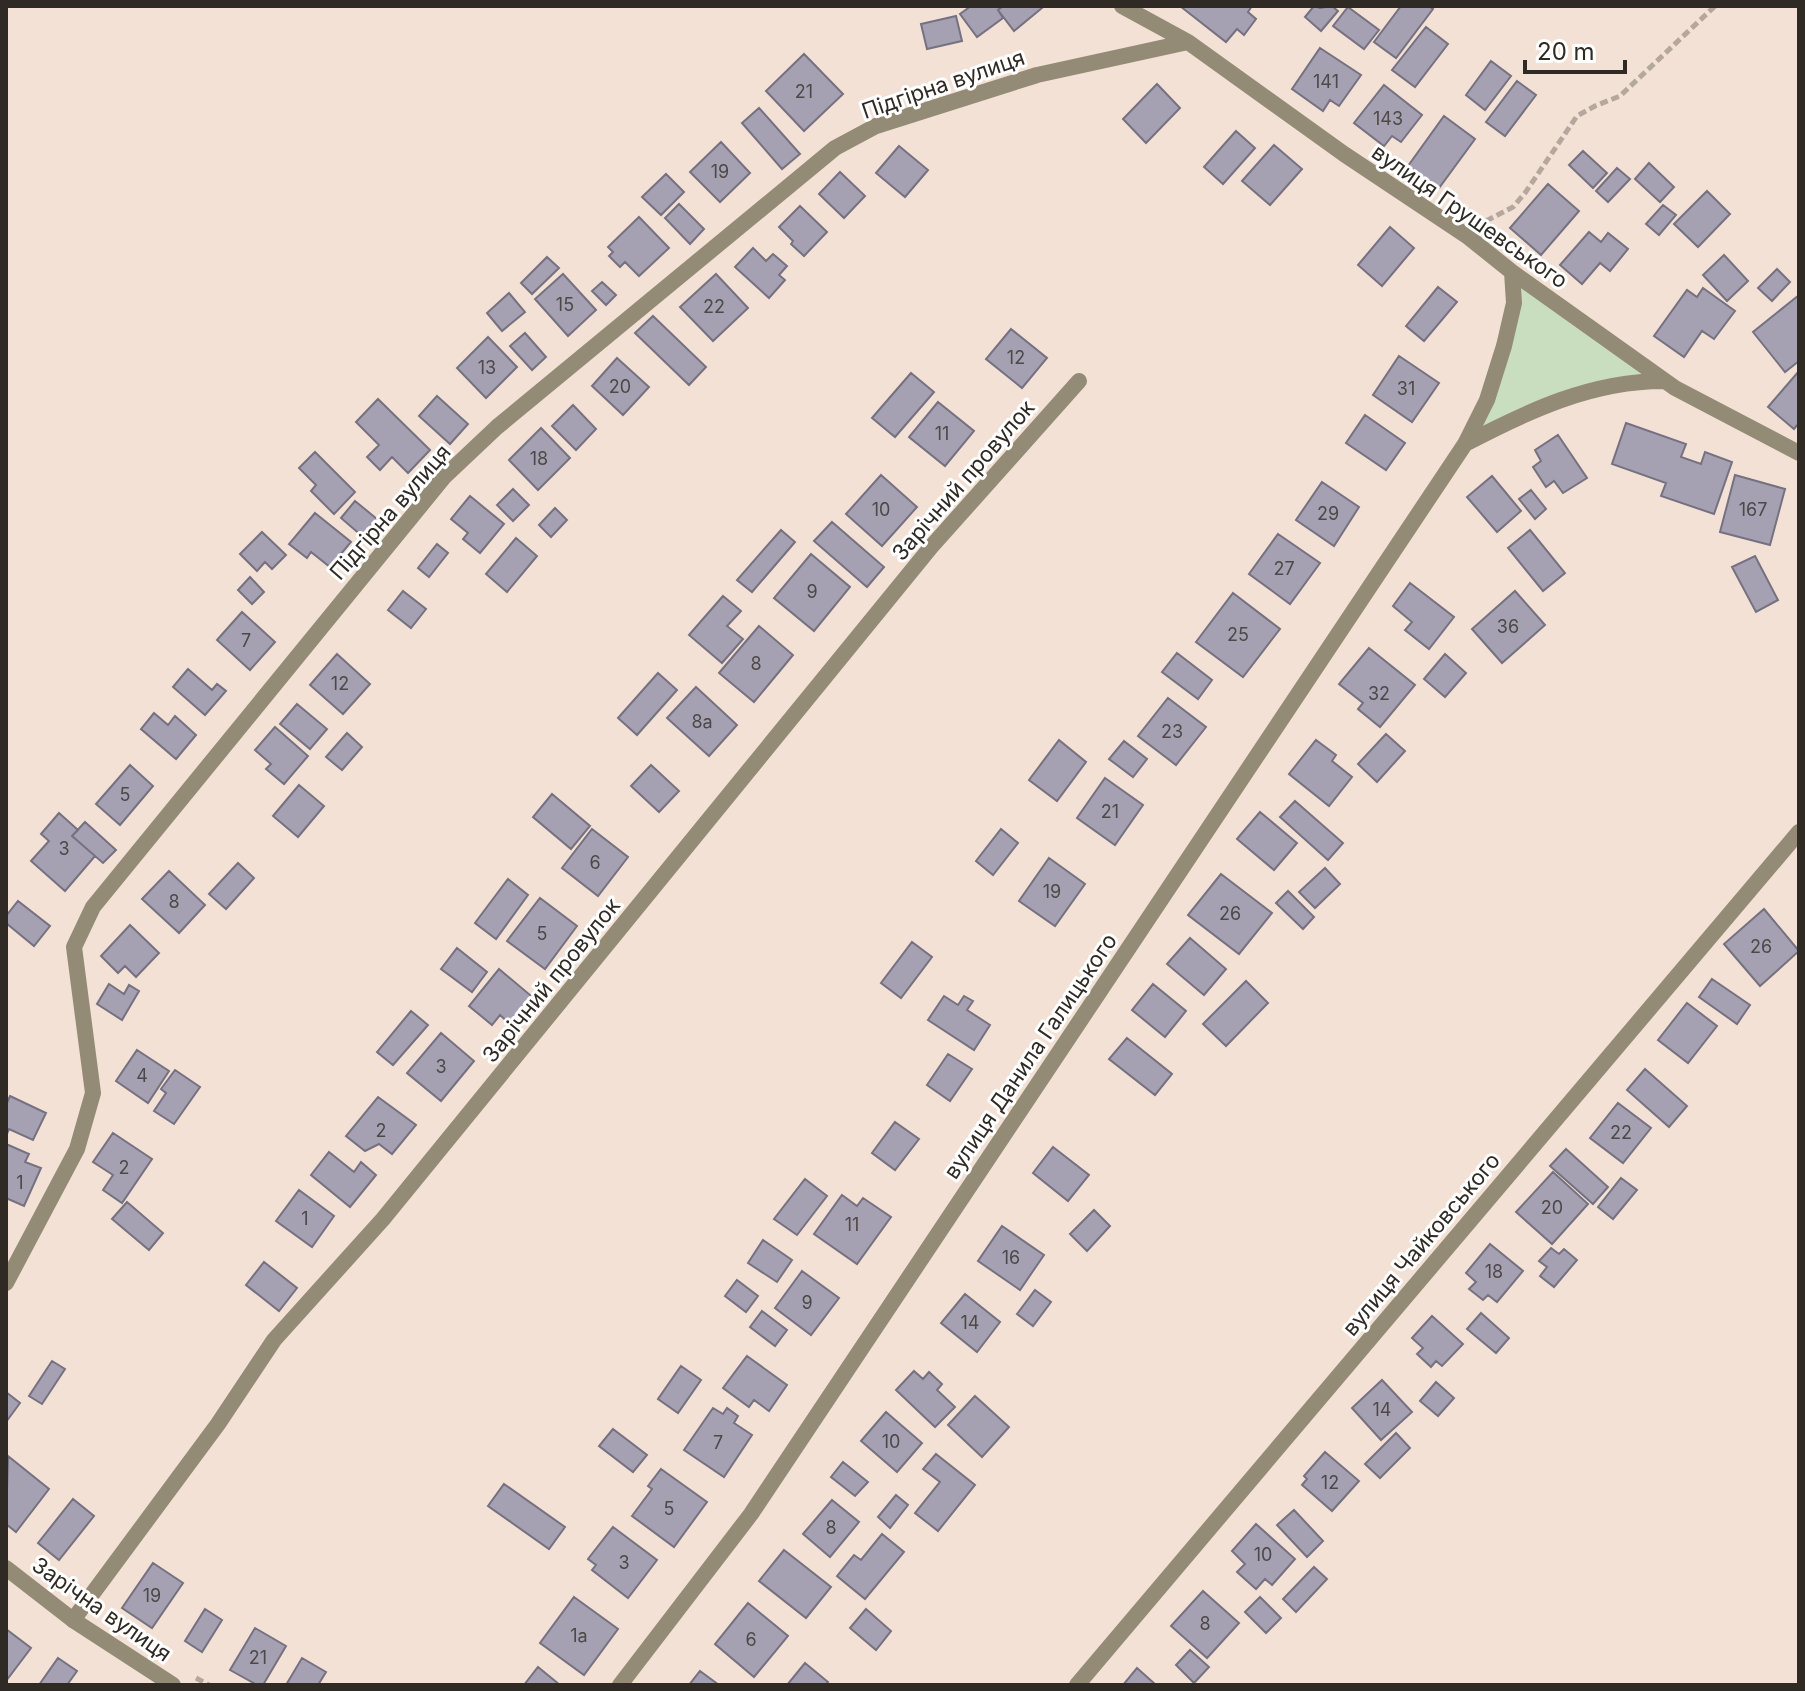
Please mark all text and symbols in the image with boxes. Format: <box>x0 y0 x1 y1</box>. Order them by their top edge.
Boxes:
scale bar <box>1525 24 1625 74</box>
text: 20 m <box>1537 37 1595 66</box>
street label: Підгірна вулиця <box>858 44 1028 124</box>
house number: 141 <box>1313 71 1339 92</box>
house number: 21 <box>795 81 813 102</box>
house number: 143 <box>1373 108 1403 129</box>
street label: вулиця Грушевського <box>1367 138 1573 294</box>
house number: 19 <box>711 161 729 182</box>
house number: 15 <box>556 294 574 315</box>
house number: 22 <box>703 296 725 317</box>
house number: 12 <box>1007 347 1025 368</box>
house number: 13 <box>478 357 496 378</box>
house number: 20 <box>609 376 631 397</box>
house number: 31 <box>1397 378 1415 399</box>
street label: Зарічний провулок <box>886 395 1040 565</box>
house number: 11 <box>935 423 949 444</box>
street label: Підгірна вулиця <box>324 439 456 585</box>
house number: 18 <box>530 448 548 469</box>
house number: 10 <box>872 499 890 520</box>
house number: 167 <box>1739 499 1767 520</box>
house number: 29 <box>1317 503 1339 524</box>
house number: 27 <box>1273 558 1295 579</box>
house number: 9 <box>806 581 818 602</box>
house number: 36 <box>1497 616 1519 637</box>
house number: 25 <box>1227 624 1249 645</box>
house number: 7 <box>241 630 251 651</box>
house number: 8 <box>750 653 762 674</box>
house number: 12 <box>331 673 349 694</box>
house number: 32 <box>1368 683 1390 704</box>
house number: 8а <box>691 711 713 732</box>
house number: 23 <box>1161 721 1183 742</box>
house number: 5 <box>120 784 130 805</box>
house number: 21 <box>1101 801 1119 822</box>
house number: 3 <box>58 838 70 859</box>
house number: 6 <box>589 852 601 873</box>
house number: 19 <box>1043 881 1061 902</box>
house number: 8 <box>168 891 180 912</box>
street label: Зарічний провулок <box>477 893 625 1067</box>
house number: 26 <box>1219 903 1241 924</box>
house number: 5 <box>537 923 547 944</box>
street label: вулиця Данила Галицького <box>938 928 1122 1184</box>
house number: 26 <box>1750 936 1772 957</box>
house number: 3 <box>435 1056 447 1077</box>
house number: 4 <box>136 1065 148 1086</box>
house number: 2 <box>376 1120 386 1141</box>
house number: 22 <box>1610 1122 1632 1143</box>
street label: вулиця Чайковського <box>1337 1147 1505 1341</box>
house number: 2 <box>119 1157 129 1178</box>
house number: 1 <box>16 1172 24 1193</box>
house number: 20 <box>1541 1197 1563 1218</box>
house number: 1 <box>301 1208 309 1229</box>
house number: 11 <box>845 1214 859 1235</box>
house number: 16 <box>1002 1247 1020 1268</box>
house number: 18 <box>1485 1261 1503 1282</box>
house number: 9 <box>801 1292 813 1313</box>
house number: 14 <box>961 1312 979 1333</box>
house number: 14 <box>1373 1399 1391 1420</box>
house number: 10 <box>882 1431 900 1452</box>
house number: 7 <box>713 1432 723 1453</box>
house number: 12 <box>1321 1472 1339 1493</box>
house number: 5 <box>664 1498 674 1519</box>
house number: 8 <box>825 1517 837 1538</box>
house number: 10 <box>1254 1544 1272 1565</box>
street label: Зарічна вулиця <box>27 1551 177 1667</box>
house number: 3 <box>618 1552 630 1573</box>
house number: 19 <box>143 1585 161 1606</box>
house number: 8 <box>1199 1613 1211 1634</box>
house number: 1а <box>570 1625 588 1646</box>
house number: 6 <box>745 1629 757 1650</box>
house number: 21 <box>249 1647 267 1668</box>

